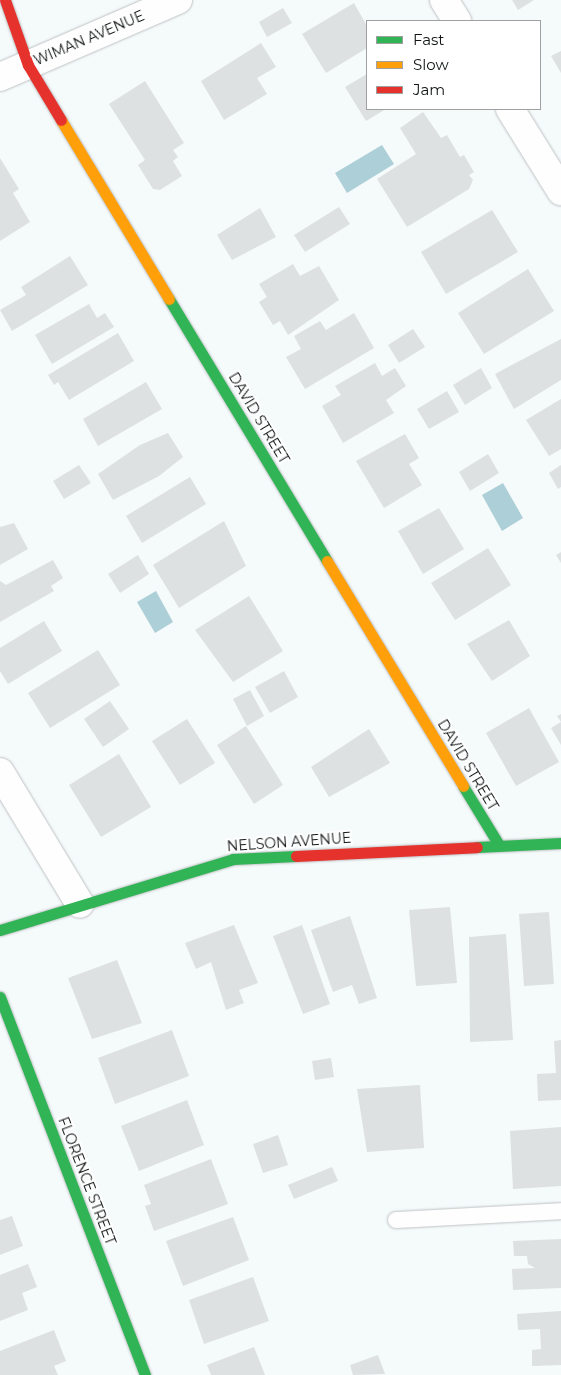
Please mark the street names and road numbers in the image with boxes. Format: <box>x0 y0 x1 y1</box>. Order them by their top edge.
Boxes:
street label: WIMAN AVENUE <box>31 7 147 69</box>
street label: DAVID STREET <box>225 369 293 467</box>
street label: DAVID STREET <box>434 716 502 814</box>
street label: NELSON AVENUE <box>226 829 352 855</box>
street label: FLORENCE STREET <box>55 1115 119 1247</box>

